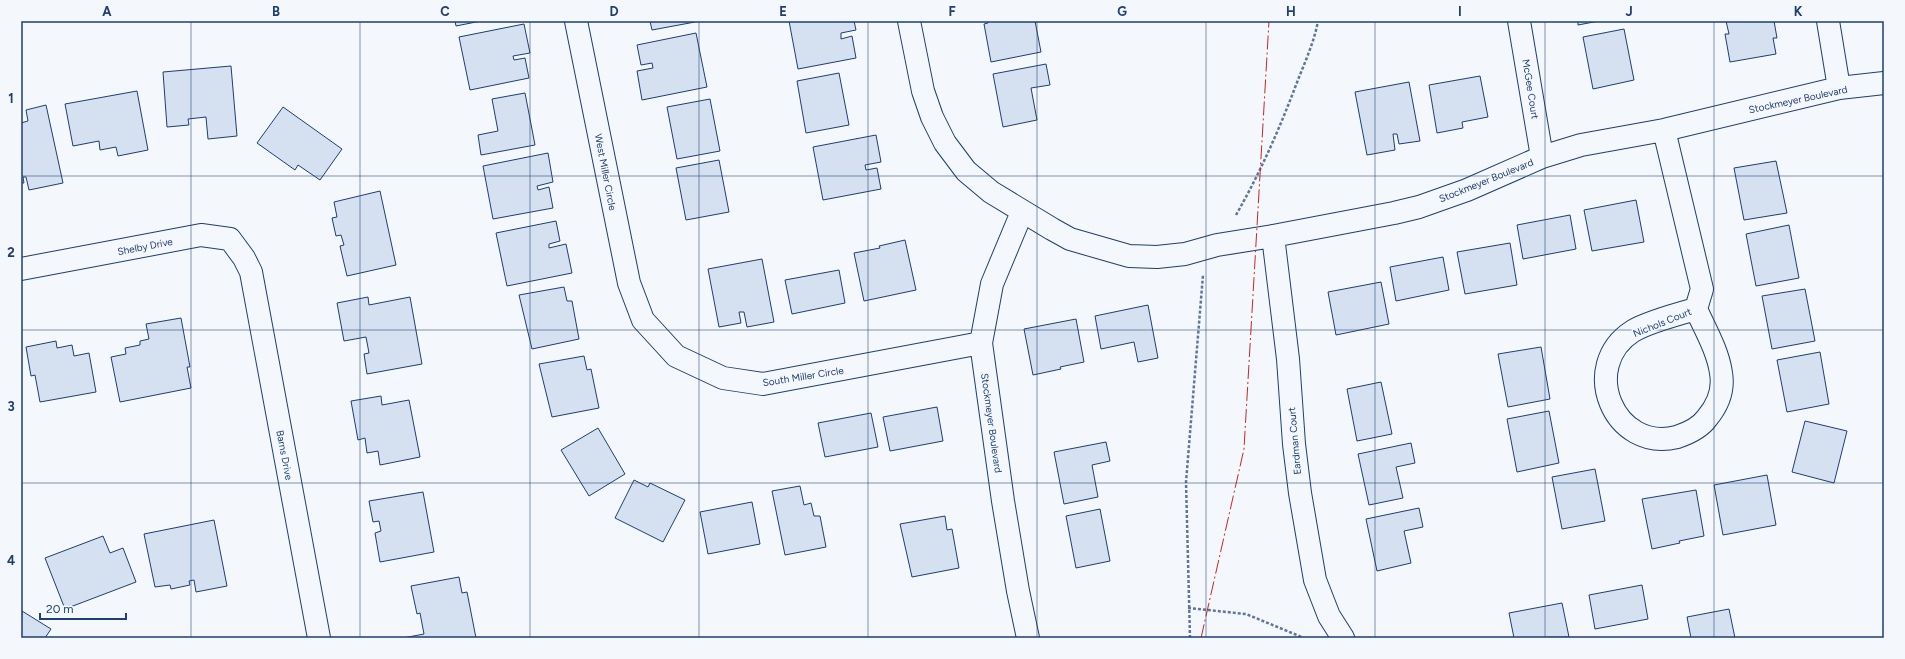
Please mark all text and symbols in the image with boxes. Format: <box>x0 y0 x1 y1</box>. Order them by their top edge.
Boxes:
text: A <box>102 4 112 19</box>
text: B <box>272 4 280 19</box>
text: C <box>440 4 450 19</box>
text: D <box>609 4 619 19</box>
text: E <box>779 4 787 19</box>
text: F <box>948 4 956 19</box>
text: G <box>1117 4 1127 19</box>
text: H <box>1286 4 1296 19</box>
text: I <box>1458 4 1462 19</box>
text: J <box>1625 4 1633 19</box>
text: K <box>1794 4 1803 19</box>
street label: McGee Court <box>1519 58 1542 120</box>
street label: Stockmeyer Boulevard <box>1748 83 1849 116</box>
text: 1 <box>8 91 14 106</box>
street label: West Miller Circle <box>592 133 619 212</box>
street label: Stockmeyer Boulevard <box>1437 156 1535 205</box>
street label: Shelby Drive <box>116 235 174 258</box>
text: 2 <box>7 245 15 260</box>
street label: Nichols Court <box>1631 305 1694 340</box>
street label: South Miller Circle <box>762 364 845 389</box>
street label: Stockmeyer Boulevard <box>978 372 1005 474</box>
text: 3 <box>7 399 15 414</box>
street label: Eardman Court <box>1285 406 1304 475</box>
street label: Barns Drive <box>273 429 296 482</box>
text: 4 <box>7 553 15 568</box>
scale bar <box>40 595 126 621</box>
text: 20 m <box>46 602 74 616</box>

